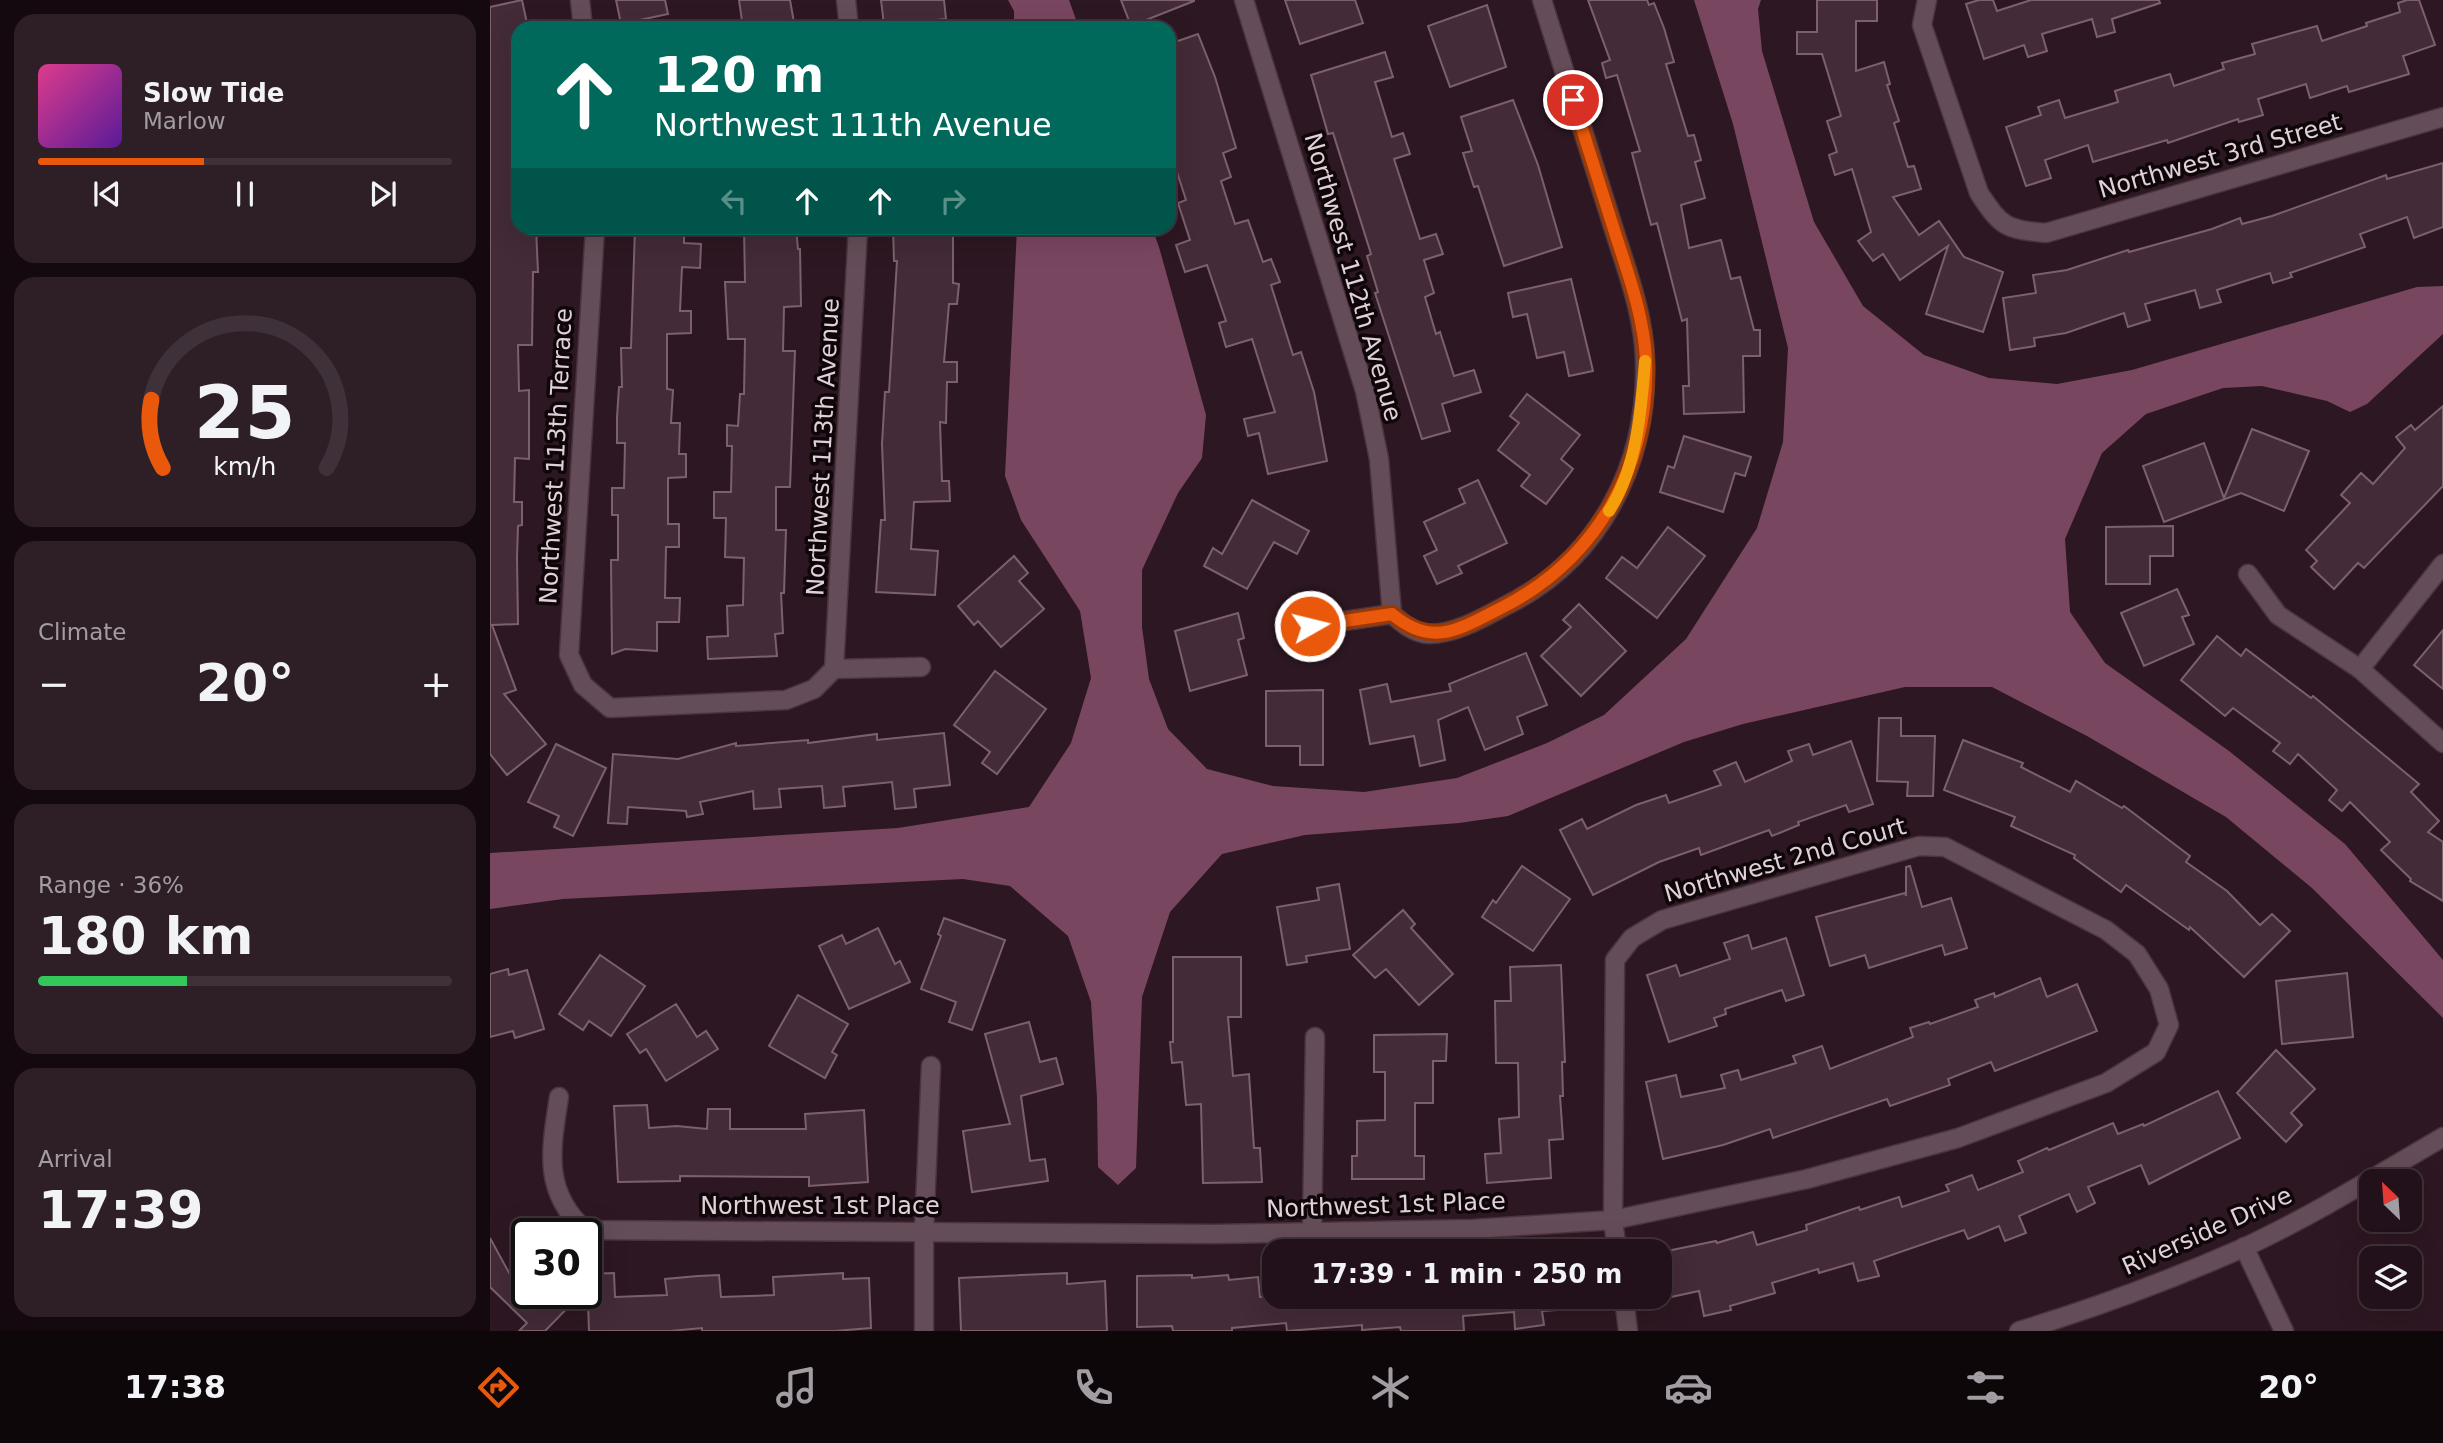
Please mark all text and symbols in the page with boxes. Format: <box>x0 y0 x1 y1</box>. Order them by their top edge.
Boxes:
text: 120 m <box>654 47 824 104</box>
icon: ahead <box>539 49 630 140</box>
pin <box>1543 70 1603 130</box>
text: Slow Tide <box>143 78 284 108</box>
icon: arrive <box>1554 81 1592 119</box>
text: Northwest 111th Avenue <box>654 106 1052 144</box>
text: Marlow <box>143 108 226 134</box>
street label: Northwest 3rd Street <box>2095 108 2345 204</box>
street label: Northwest 112th Avenue <box>1298 130 1408 424</box>
icon: previous <box>88 175 126 213</box>
icon: pause <box>226 175 264 213</box>
icon: next <box>364 175 402 213</box>
icon: left <box>715 182 753 220</box>
icon: ahead <box>788 182 826 220</box>
icon: ahead <box>861 182 899 220</box>
icon: right <box>934 182 972 220</box>
street label: Northwest 113th Avenue <box>801 297 845 597</box>
street label: Northwest 113th Terrace <box>534 307 578 605</box>
text: 25 <box>194 371 296 456</box>
text: km/h <box>213 452 277 481</box>
position arrow <box>1273 589 1347 663</box>
text: Climate <box>38 619 127 645</box>
text: 20° <box>196 653 294 713</box>
text: − <box>38 662 70 706</box>
text: + <box>420 662 452 706</box>
street label: Northwest 2nd Court <box>1661 812 1909 908</box>
text: Range · 36% <box>38 872 184 898</box>
text: 180 km <box>38 906 253 966</box>
text: Arrival <box>38 1146 113 1172</box>
north arrow <box>2359 1169 2422 1232</box>
map controls <box>2359 1169 2422 1309</box>
text: 17:39 <box>38 1180 204 1240</box>
street label: Riverside Drive <box>2118 1181 2296 1281</box>
street label: Northwest 1st Place <box>1266 1187 1506 1223</box>
street label: Northwest 1st Place <box>700 1192 940 1220</box>
speed limit sign: 30 <box>511 1218 602 1309</box>
button: layers <box>2359 1246 2422 1309</box>
text: 17:39 · 1 min · 250 m <box>1312 1259 1622 1289</box>
icon: directions <box>474 1363 523 1412</box>
icon: music <box>772 1363 821 1412</box>
icon: phone <box>1069 1363 1118 1412</box>
icon: climate <box>1366 1363 1415 1412</box>
icon: car <box>1664 1363 1713 1412</box>
icon: filters <box>1961 1363 2010 1412</box>
text: 17:38 <box>124 1368 226 1406</box>
text: 20° <box>2258 1368 2319 1406</box>

